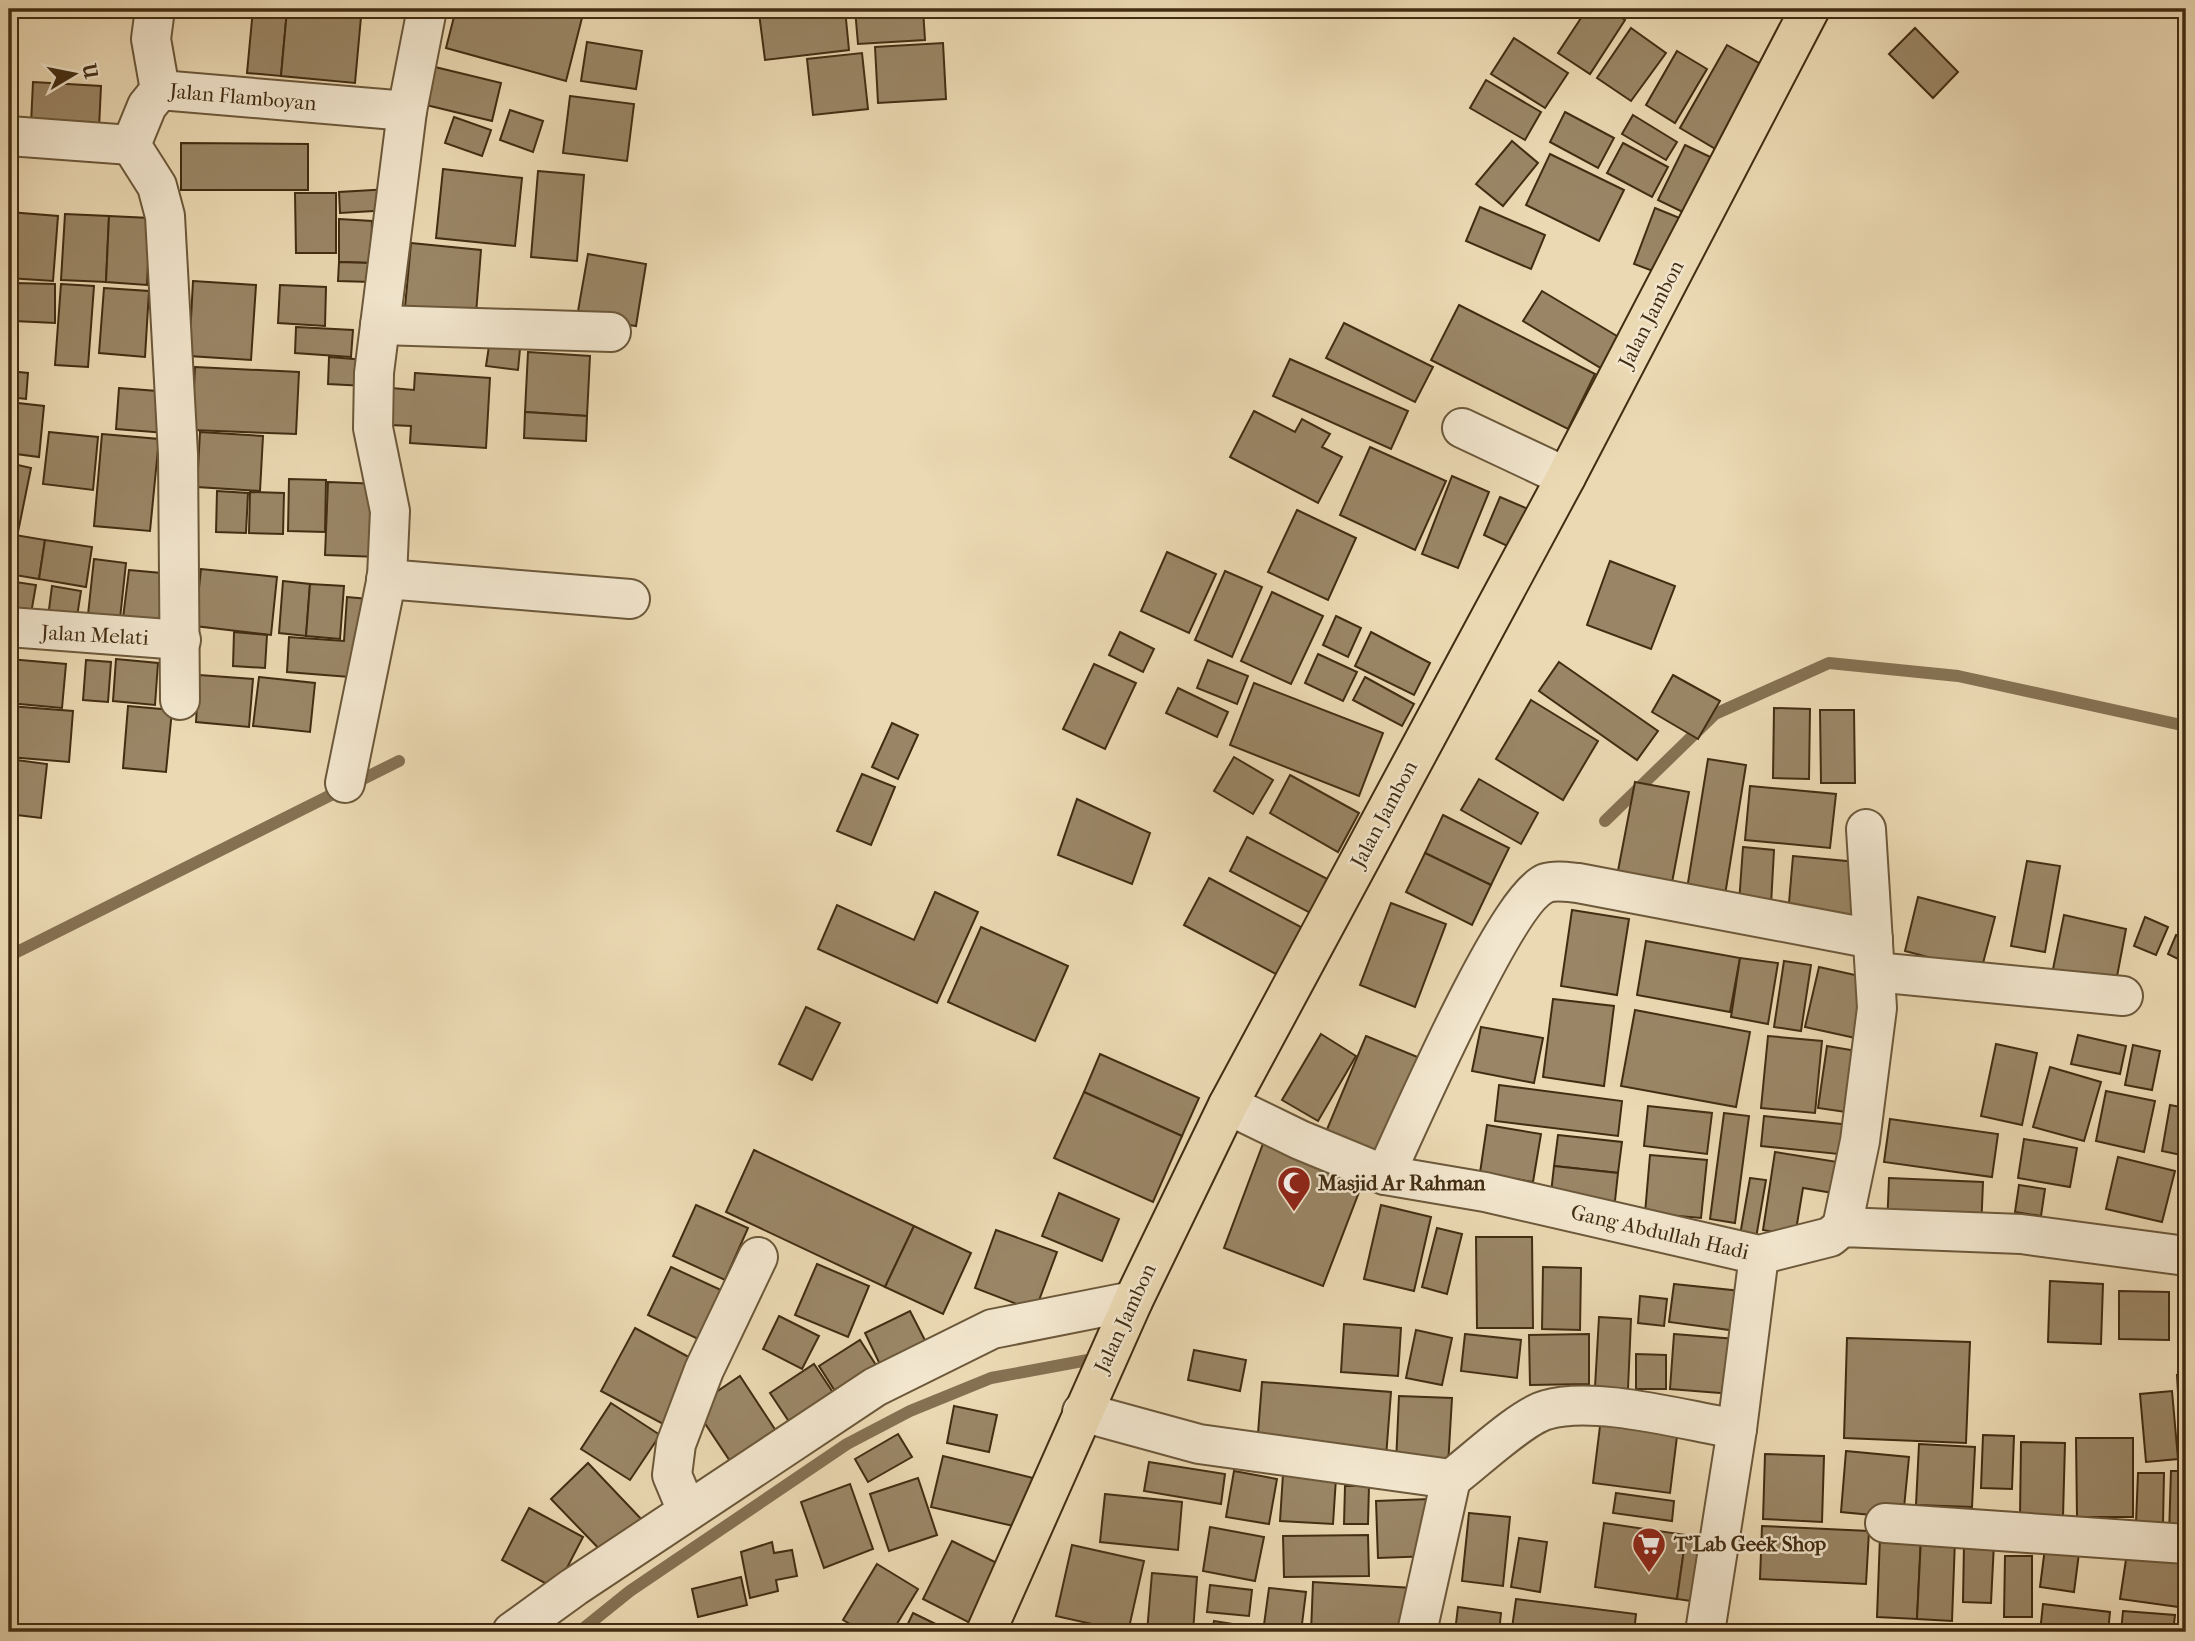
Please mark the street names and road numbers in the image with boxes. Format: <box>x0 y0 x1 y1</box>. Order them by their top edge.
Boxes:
street label: Jalan Flamboyan <box>166 78 318 115</box>
street label: Jalan Jambon <box>1613 256 1688 374</box>
street label: Jalan Melati <box>39 620 149 650</box>
street label: Jalan Jambon <box>1345 756 1422 873</box>
street label: Gang Abdullah Hadi <box>1569 1200 1751 1264</box>
street label: Jalan Jambon <box>1088 1260 1161 1378</box>

